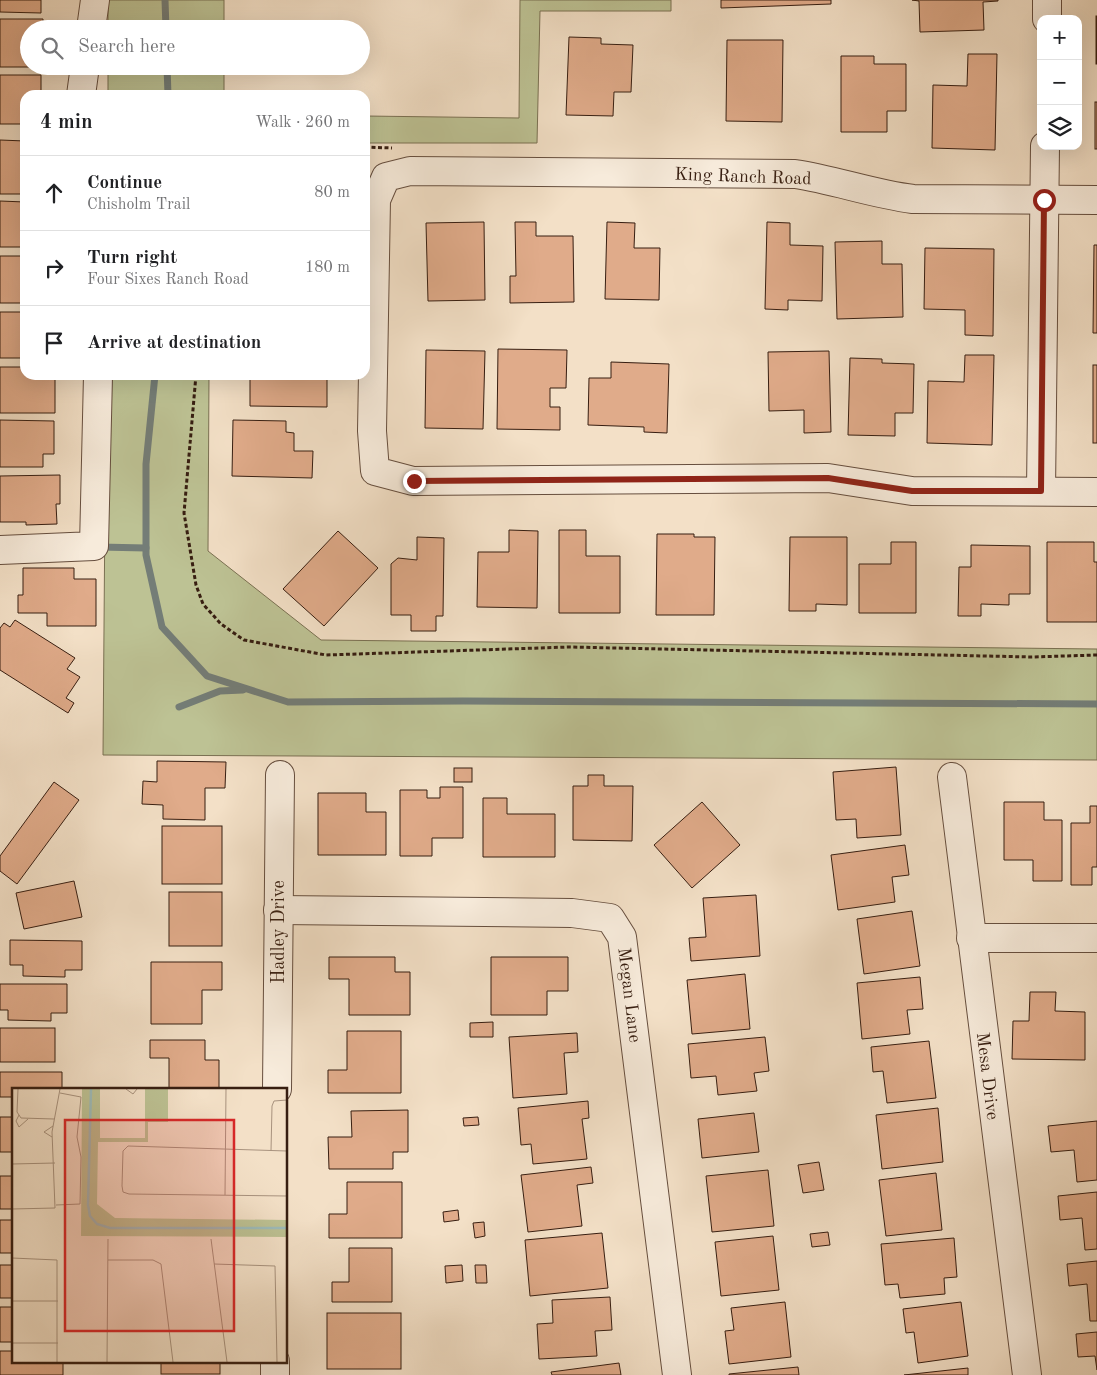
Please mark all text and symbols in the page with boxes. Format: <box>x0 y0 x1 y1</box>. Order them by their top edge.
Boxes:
map controls <box>1037 15 1082 150</box>
button: + <box>1037 15 1082 60</box>
search box <box>20 20 370 75</box>
icon: search <box>38 34 66 62</box>
text: Search here <box>78 38 175 57</box>
button: − <box>1037 60 1082 105</box>
button: layers <box>1037 105 1082 150</box>
text: 4 min <box>40 112 93 133</box>
text: Walk · 260 m <box>255 115 350 131</box>
street label: King Ranch Road <box>674 166 812 188</box>
text: Continue <box>87 174 162 193</box>
icon: ahead <box>40 179 68 207</box>
text: 80 m <box>314 185 350 201</box>
route start <box>1033 189 1056 212</box>
text: Chisholm Trail <box>87 197 190 213</box>
text: Turn right <box>87 249 177 268</box>
icon: right <box>40 254 68 282</box>
text: 180 m <box>305 260 350 276</box>
text: Four Sixes Ranch Road <box>87 272 249 288</box>
icon: arrive <box>40 329 68 357</box>
text: Arrive at destination <box>87 334 261 353</box>
route end <box>403 470 426 493</box>
street label: Hadley Drive <box>270 880 288 984</box>
street label: Megan Lane <box>614 947 644 1044</box>
street label: Mesa Drive <box>973 1031 1001 1121</box>
inset map <box>12 1088 288 1362</box>

